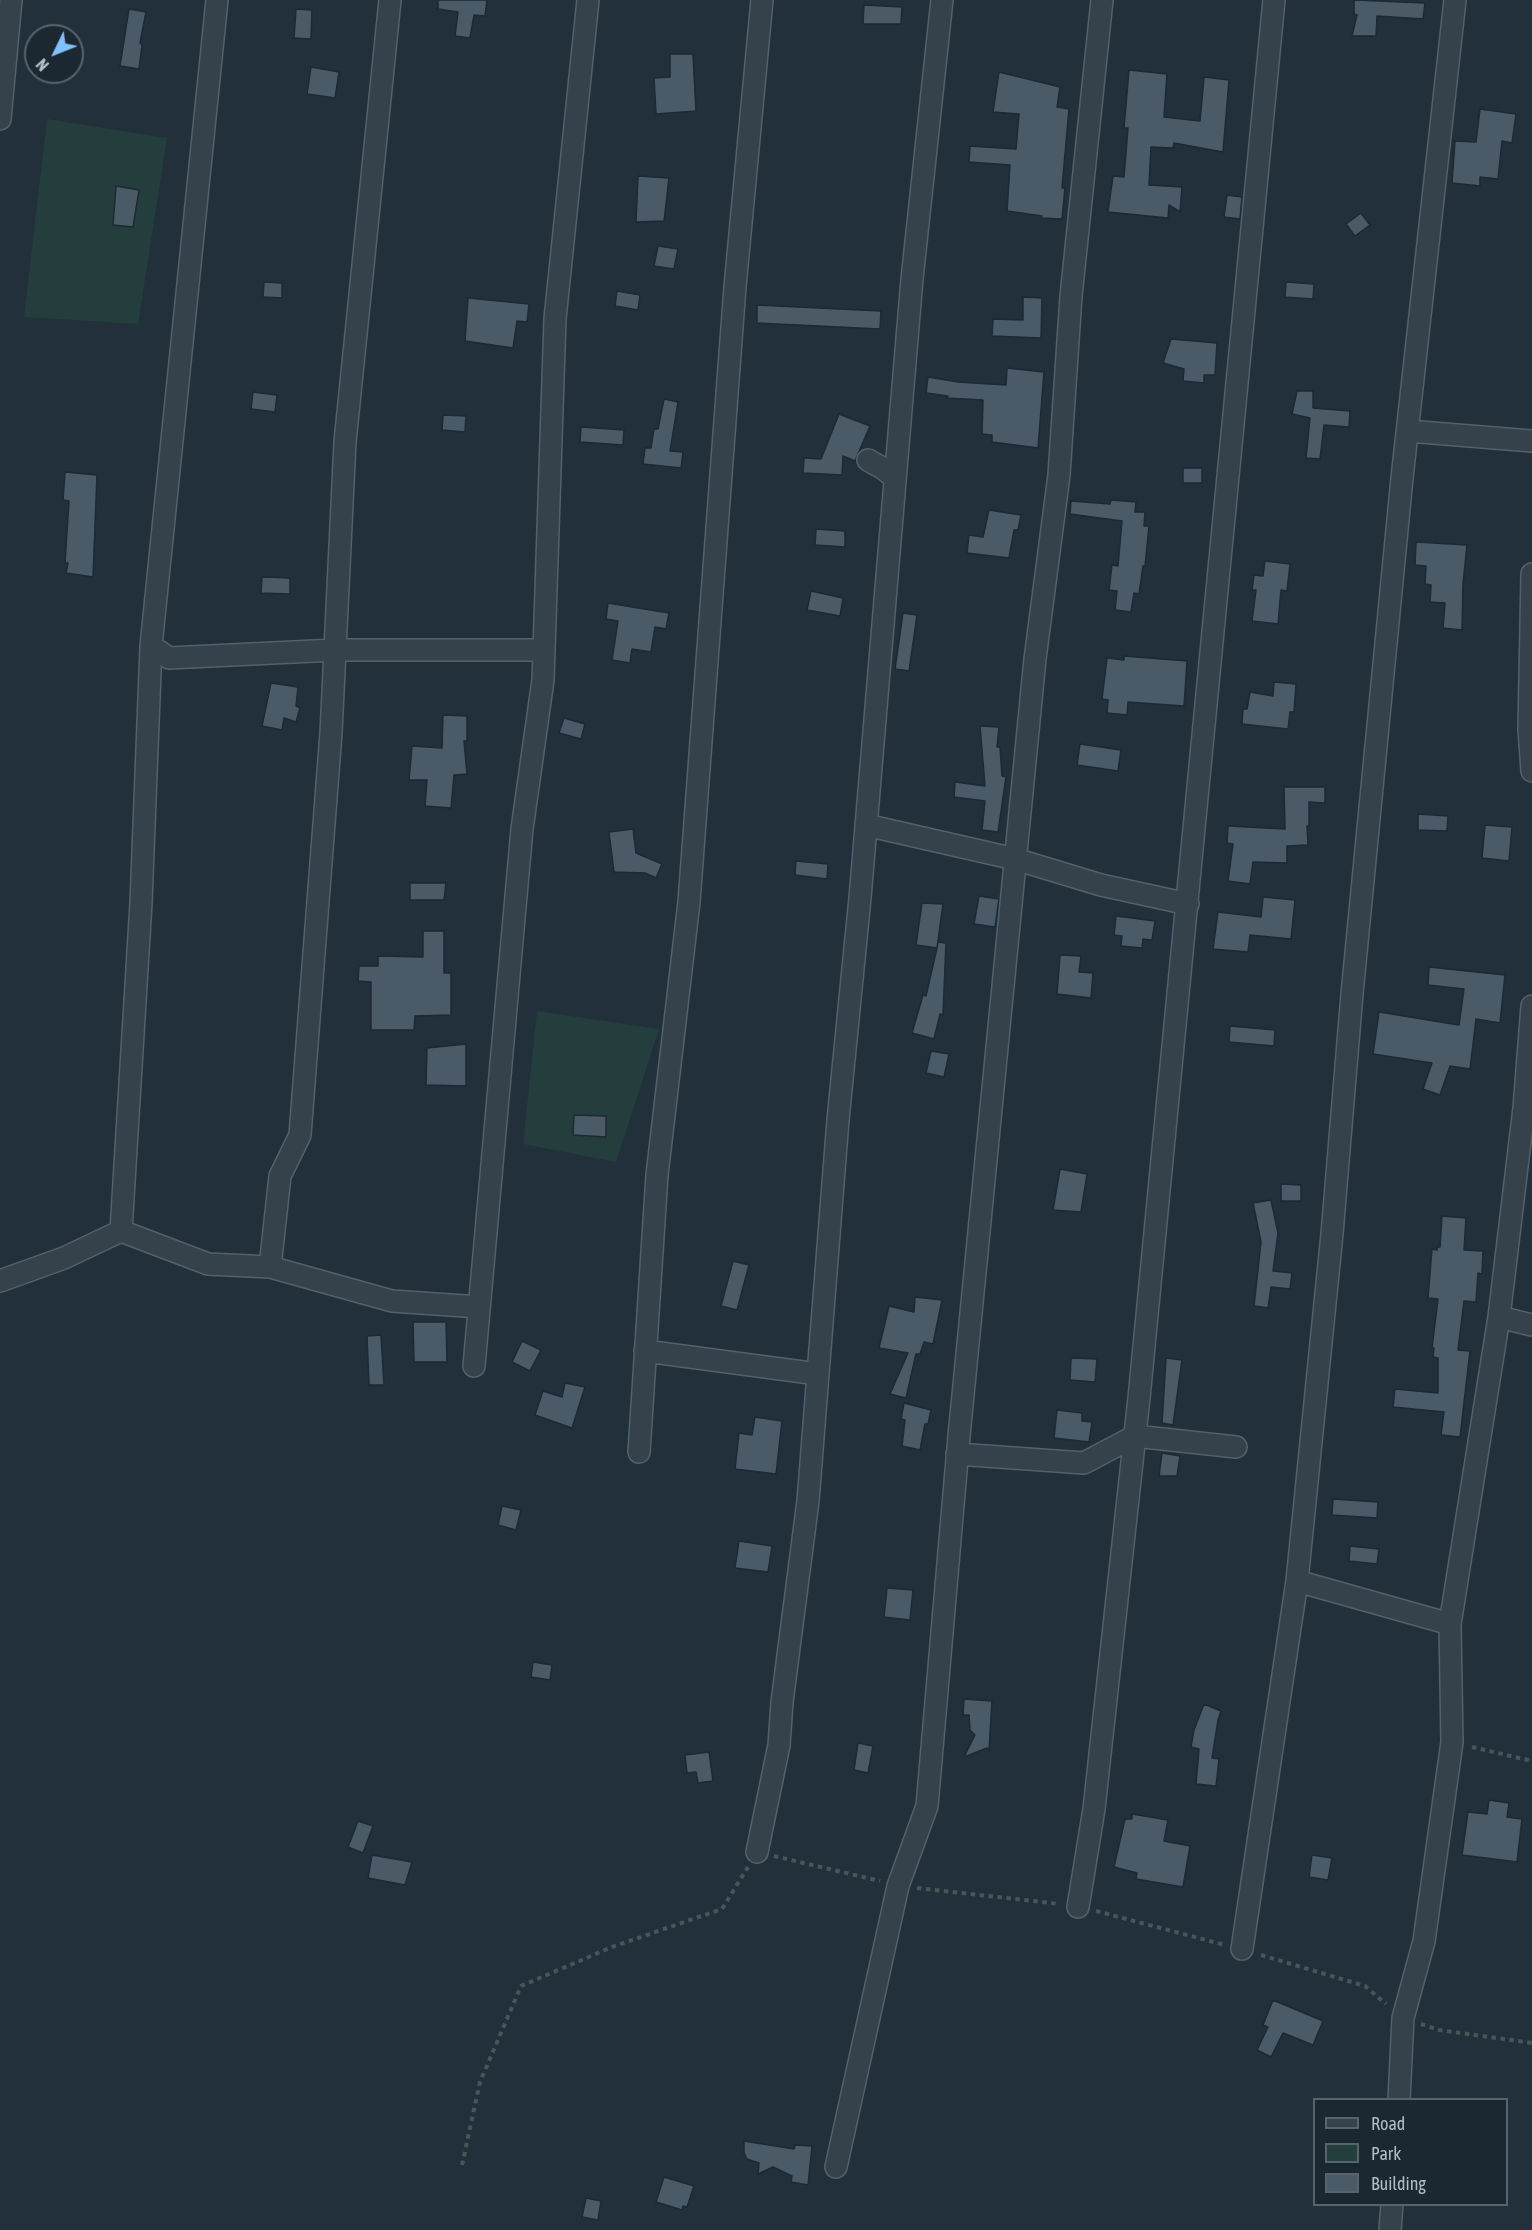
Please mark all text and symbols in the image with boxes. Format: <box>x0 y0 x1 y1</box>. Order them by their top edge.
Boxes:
north arrow <box>24 24 84 84</box>
text: N <box>32 55 52 75</box>
legend <box>1313 2098 1508 2206</box>
text: Road <box>1371 2113 1405 2134</box>
text: Park <box>1371 2143 1401 2164</box>
text: Building <box>1371 2173 1426 2194</box>

